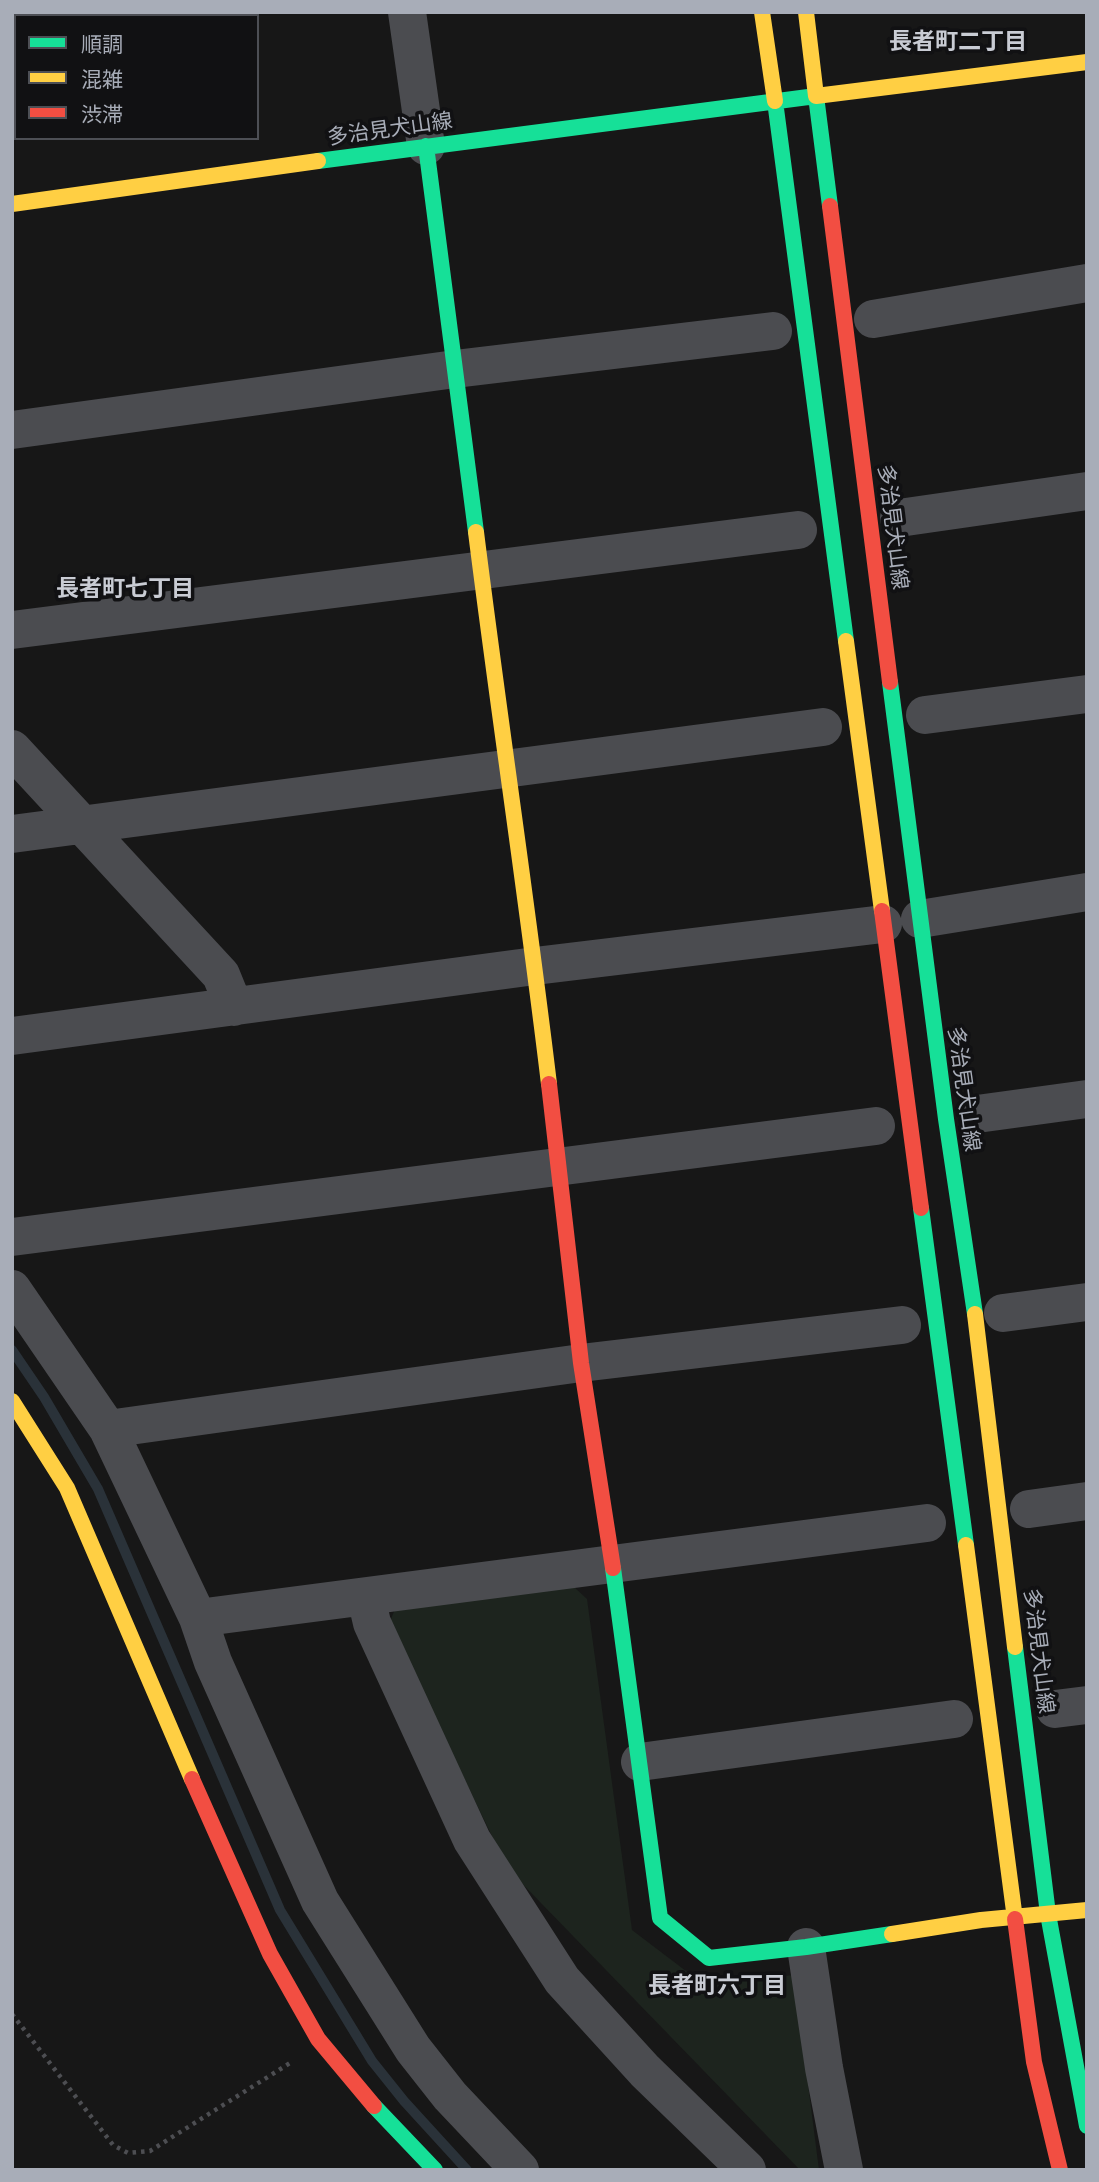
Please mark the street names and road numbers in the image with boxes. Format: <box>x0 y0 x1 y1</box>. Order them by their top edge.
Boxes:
street label: 多治見犬山線 <box>326 109 454 151</box>
street label: 多治見犬山線 <box>872 463 912 591</box>
street label: 多治見犬山線 <box>942 1025 984 1153</box>
street label: 多治見犬山線 <box>1018 1587 1058 1715</box>

